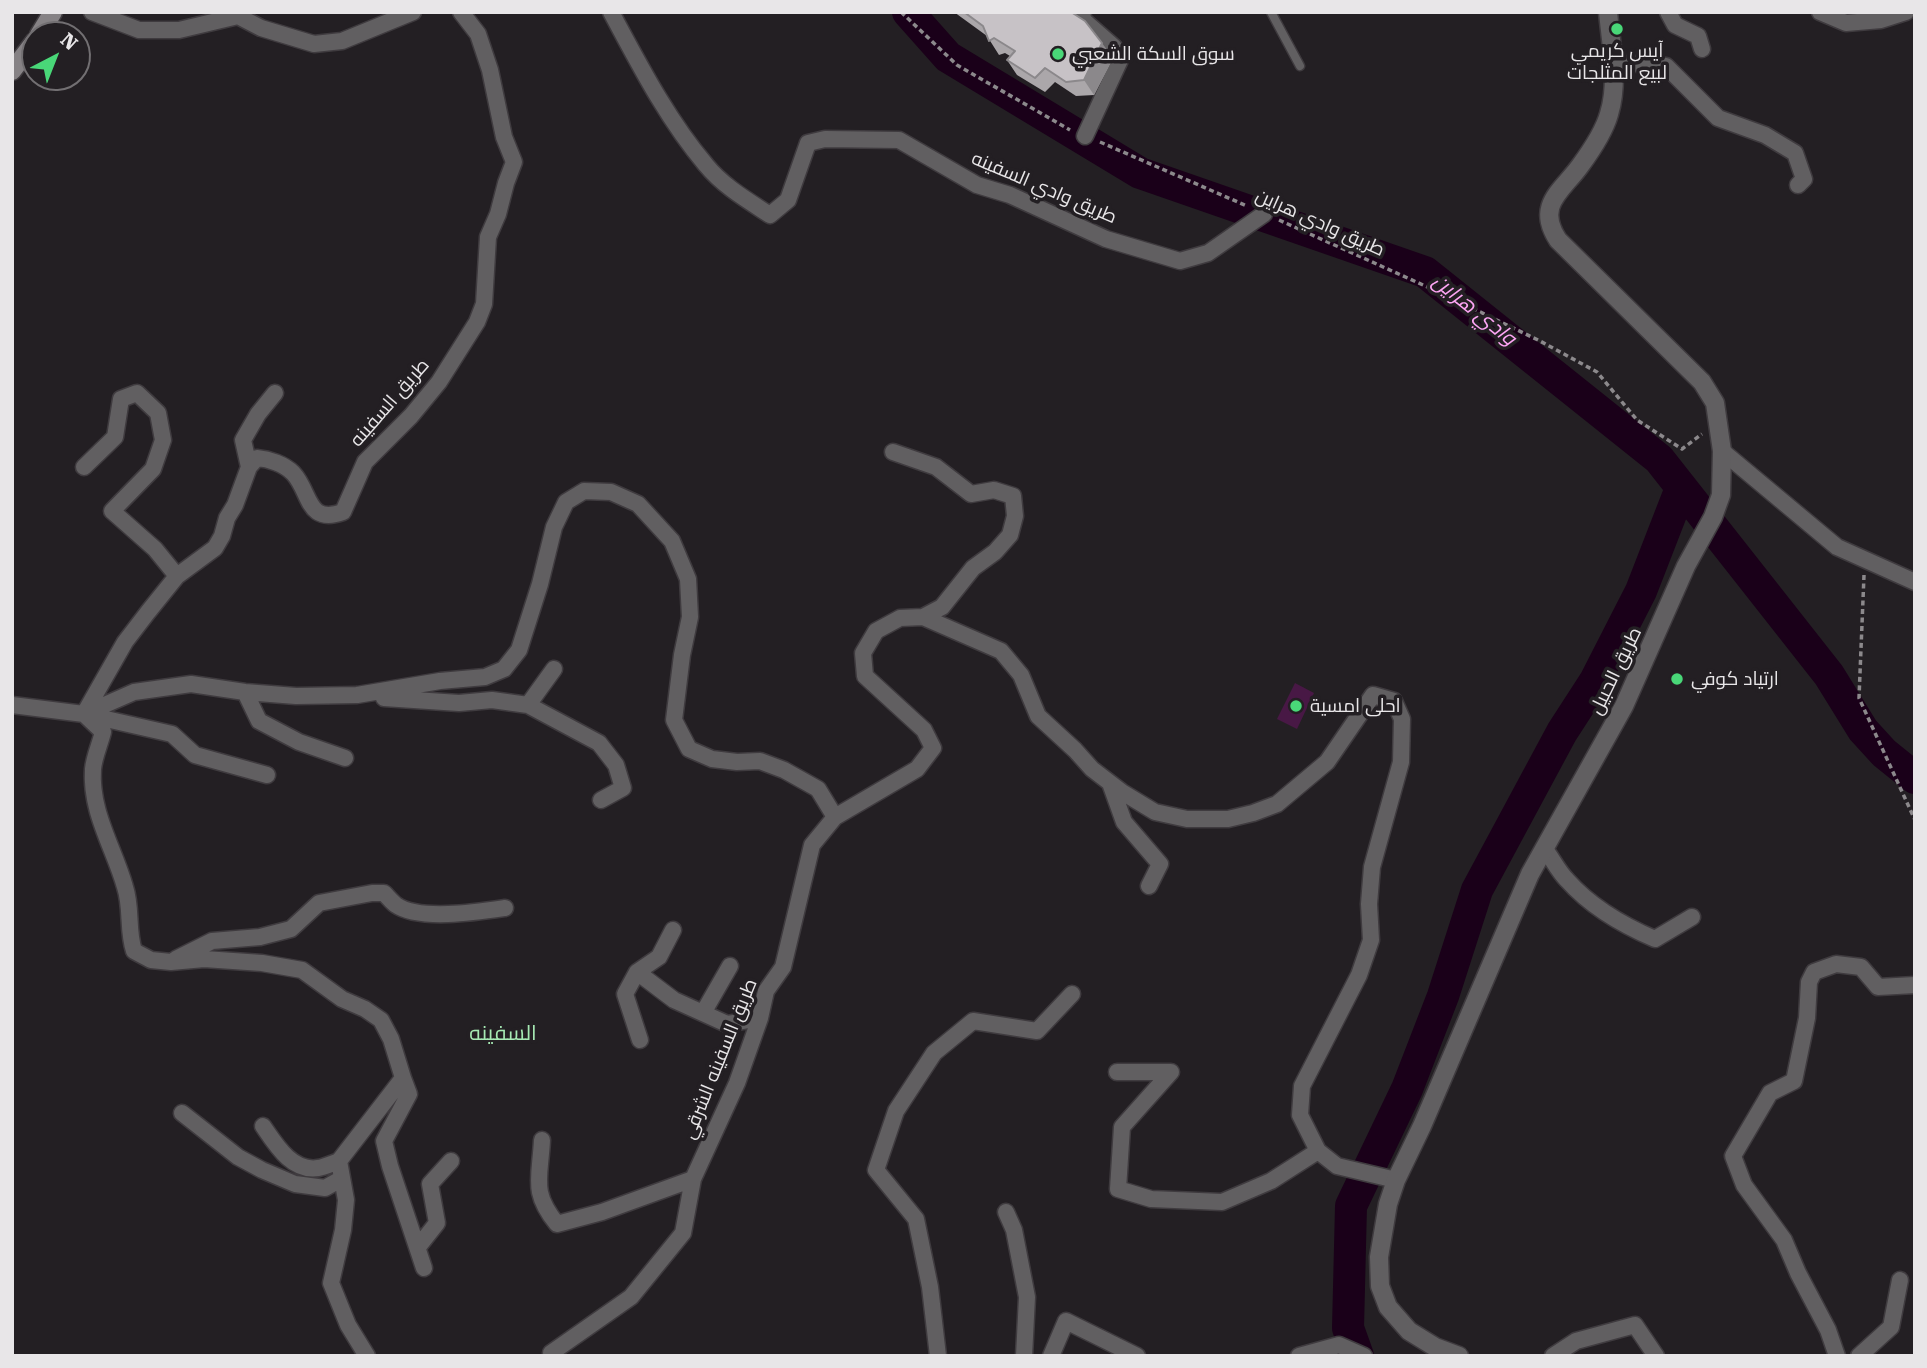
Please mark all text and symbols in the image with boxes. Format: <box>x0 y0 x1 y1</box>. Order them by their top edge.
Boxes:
north arrow <box>21 21 91 91</box>
marker: آيس كريمي لبيع المثلجات <box>1609 21 1625 37</box>
text: N <box>56 28 82 55</box>
place label: آيس كريمي لبيع المثلجات <box>1567 40 1667 84</box>
place label: سوق السكة الشعبي <box>1072 43 1235 65</box>
marker: سوق السكة الشعبي <box>1050 46 1066 62</box>
street label: طريق وادي السفينه <box>968 147 1120 229</box>
street label: طريق وادي هراين <box>1252 184 1388 262</box>
water label: وادي هراين <box>1427 269 1521 351</box>
street label: طريق السفينه <box>346 354 434 452</box>
street label: طريق الحبيل <box>1585 624 1647 718</box>
place label: ارتياد كوفي <box>1691 668 1779 690</box>
marker: ارتياد كوفي <box>1669 671 1685 687</box>
place label: احلى امسية <box>1310 695 1401 717</box>
marker: احلى امسية <box>1288 698 1304 714</box>
street label: طريق السفينه الشرقي <box>677 976 763 1142</box>
district label: السفينه <box>469 1021 537 1047</box>

